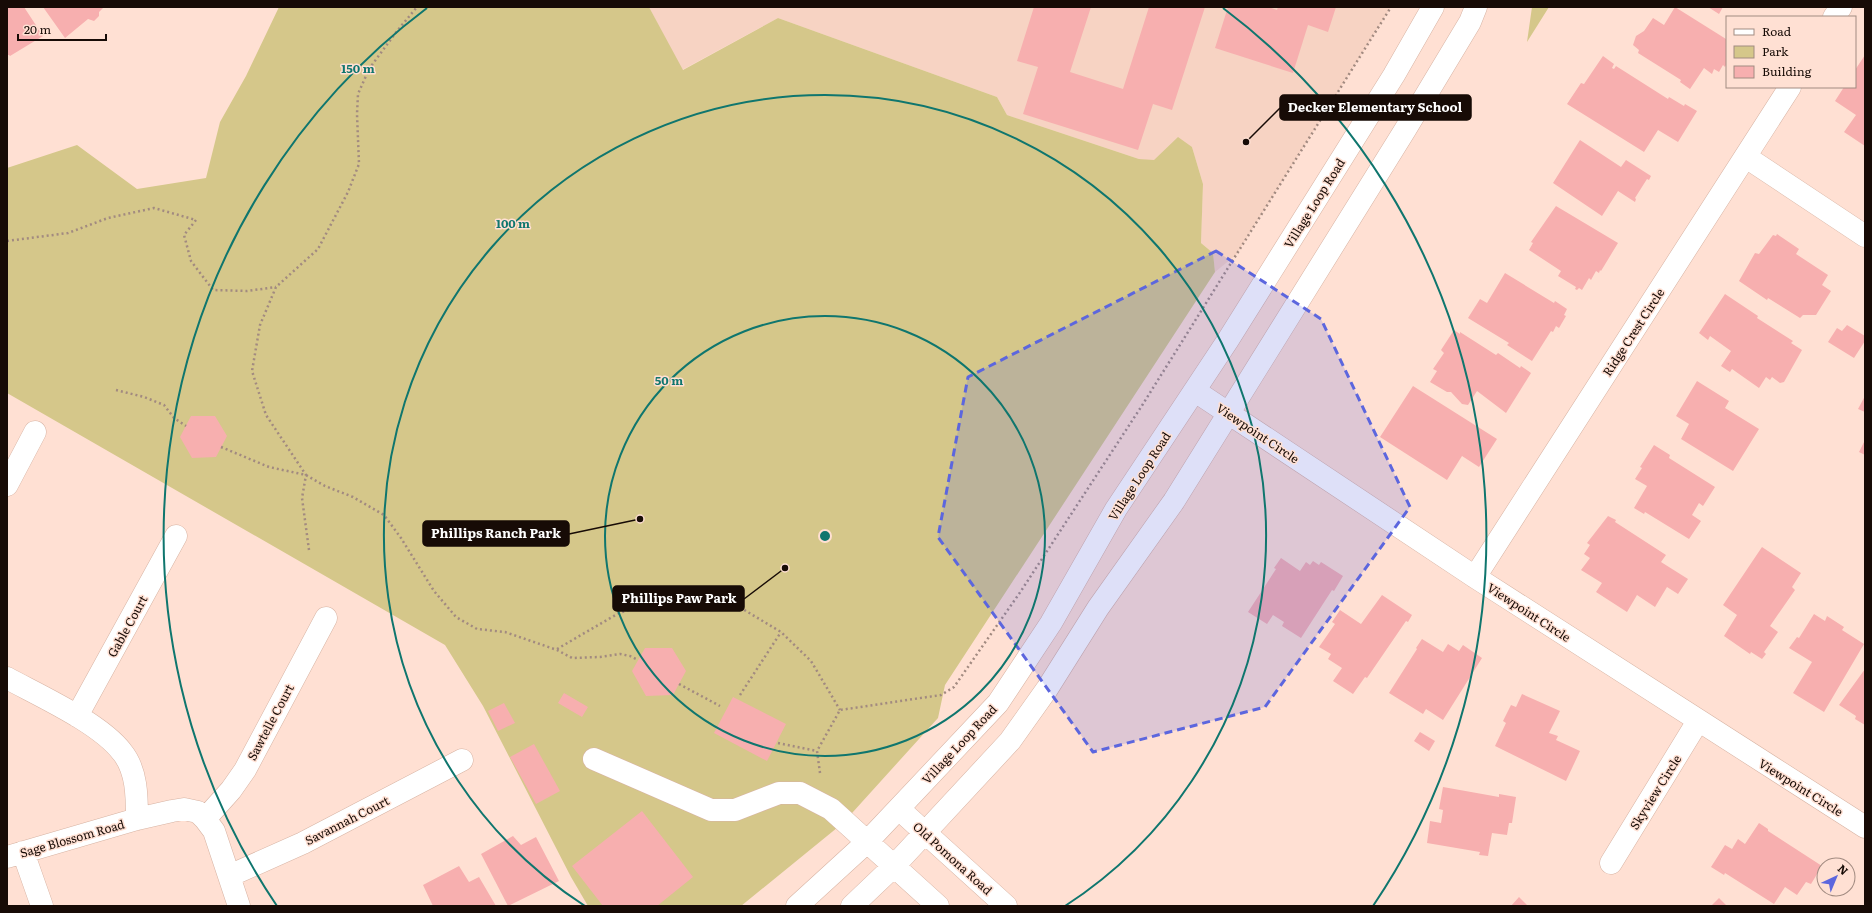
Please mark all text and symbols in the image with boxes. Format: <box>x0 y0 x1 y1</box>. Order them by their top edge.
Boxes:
scale bar <box>18 16 106 42</box>
legend <box>1726 16 1856 88</box>
text: 20 m <box>24 20 51 38</box>
text: Road <box>1762 22 1792 40</box>
text: Park <box>1762 42 1789 60</box>
text: 150 m <box>341 59 375 77</box>
text: Building <box>1762 62 1812 80</box>
callout: Decker Elementary School <box>1280 95 1471 120</box>
text: Decker Elementary School <box>1288 97 1463 116</box>
street label: Village Loop Road <box>1279 154 1349 251</box>
text: 100 m <box>496 214 530 232</box>
street label: Ridge Crest Circle <box>1598 284 1668 380</box>
text: 50 m <box>655 371 683 389</box>
street label: Viewpoint Circle <box>1213 399 1303 467</box>
street label: Village Loop Road <box>1103 427 1175 524</box>
callout: Phillips Ranch Park <box>423 521 569 546</box>
text: Phillips Ranch Park <box>431 523 561 542</box>
centre of rings <box>818 529 832 543</box>
street label: Viewpoint Circle <box>1484 578 1574 646</box>
callout: Phillips Paw Park <box>613 586 744 611</box>
text: Phillips Paw Park <box>622 588 737 607</box>
street label: Gable Court <box>103 592 151 660</box>
street label: Sawtelle Court <box>242 680 298 763</box>
street label: Village Loop Road <box>917 700 1001 788</box>
street label: Skyview Circle <box>1625 751 1685 833</box>
street label: Viewpoint Circle <box>1755 754 1847 820</box>
street label: Savannah Court <box>302 791 392 849</box>
street label: Sage Blossom Road <box>18 814 127 862</box>
street label: Old Pomona Road <box>909 817 997 899</box>
north arrow <box>1816 857 1856 897</box>
text: N <box>1835 860 1853 878</box>

